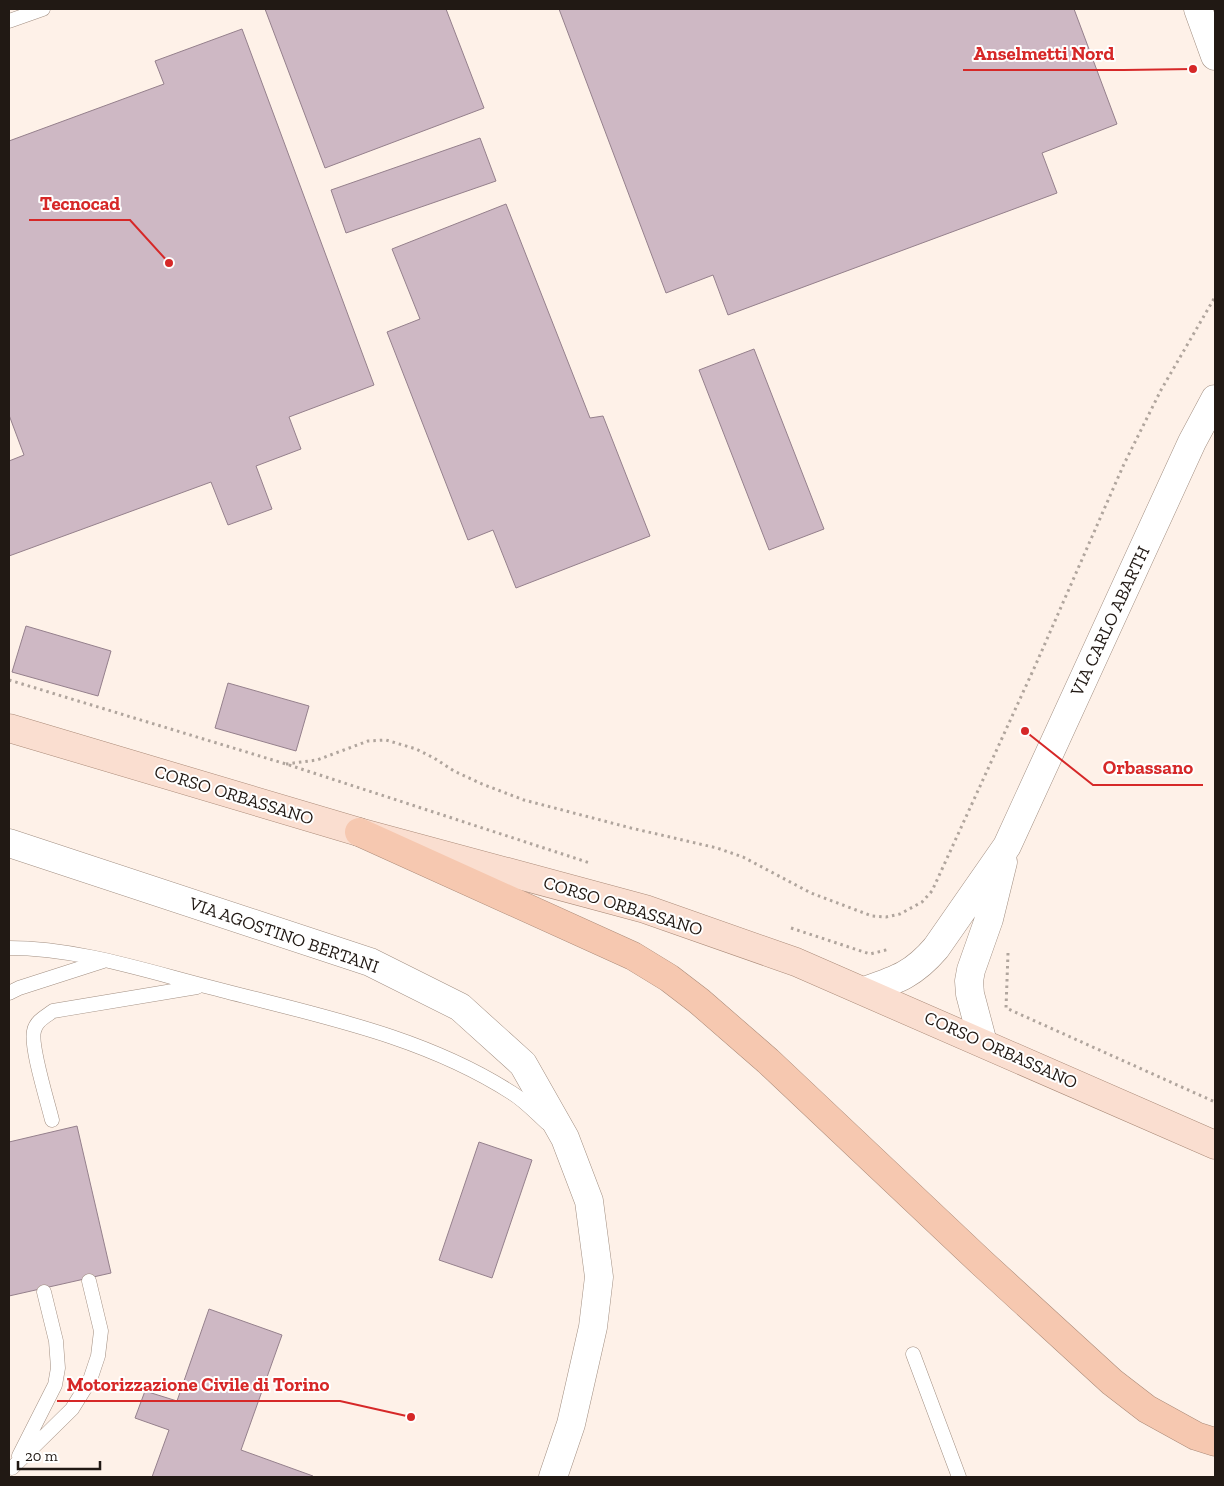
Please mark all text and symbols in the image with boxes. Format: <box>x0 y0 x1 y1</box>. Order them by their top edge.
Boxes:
callout: Anselmetti Nord <box>963 36 1124 70</box>
text: Anselmetti Nord <box>974 42 1115 65</box>
callout: Tecnocad <box>29 186 130 220</box>
text: Tecnocad <box>40 192 120 215</box>
street label: VIA CARLO ABARTH <box>1065 542 1154 700</box>
callout: Orbassano <box>1093 751 1203 785</box>
text: Orbassano <box>1103 756 1193 779</box>
street label: CORSO ORBASSANO <box>152 760 316 830</box>
street label: CORSO ORBASSANO <box>541 871 705 941</box>
street label: VIA AGOSTINO BERTANI <box>185 892 382 978</box>
street label: CORSO ORBASSANO <box>921 1006 1081 1094</box>
callout: Motorizzazione Civile di Torino <box>57 1367 340 1401</box>
text: Motorizzazione Civile di Torino <box>67 1373 330 1396</box>
scale bar <box>18 1438 100 1470</box>
text: 20 m <box>25 1447 58 1465</box>

